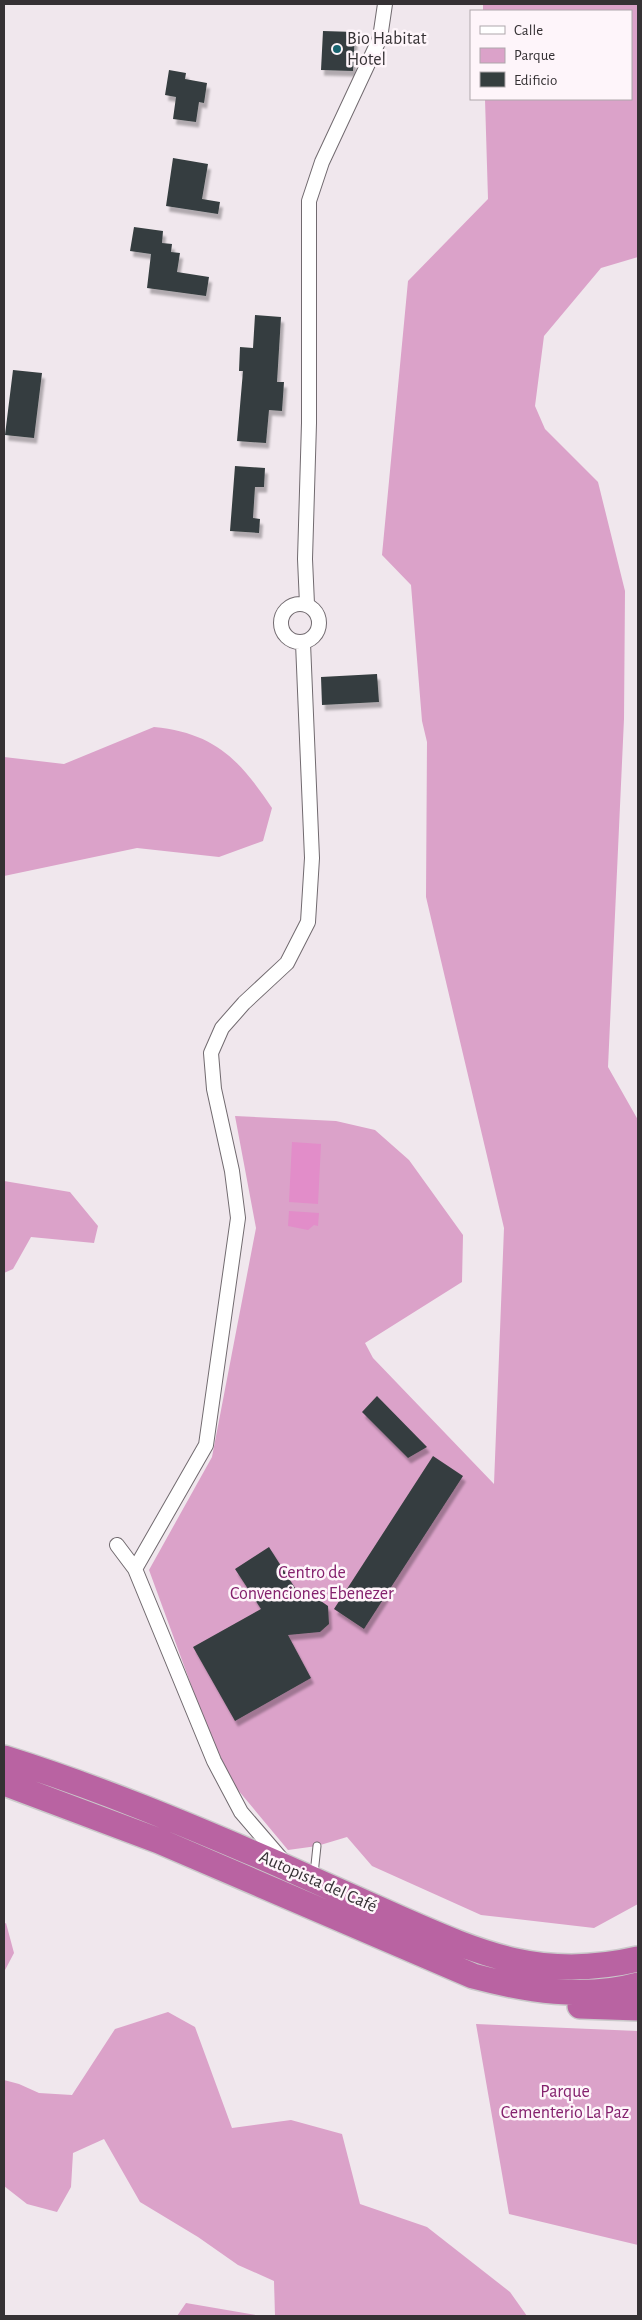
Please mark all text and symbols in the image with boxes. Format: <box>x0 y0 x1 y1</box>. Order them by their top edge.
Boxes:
legend <box>470 10 632 100</box>
text: Calle <box>514 23 543 38</box>
place label: Bio Habitat Hotel <box>347 30 427 69</box>
marker: Bio Habitat Hotel <box>331 43 343 55</box>
text: Parque <box>514 48 555 63</box>
text: Edificio <box>514 73 557 88</box>
park label: Centro de Convenciones Ebenezer <box>230 1564 394 1603</box>
street label: Autopista del Café <box>256 1848 380 1916</box>
park label: Parque Cementerio La Paz <box>501 2083 629 2122</box>

